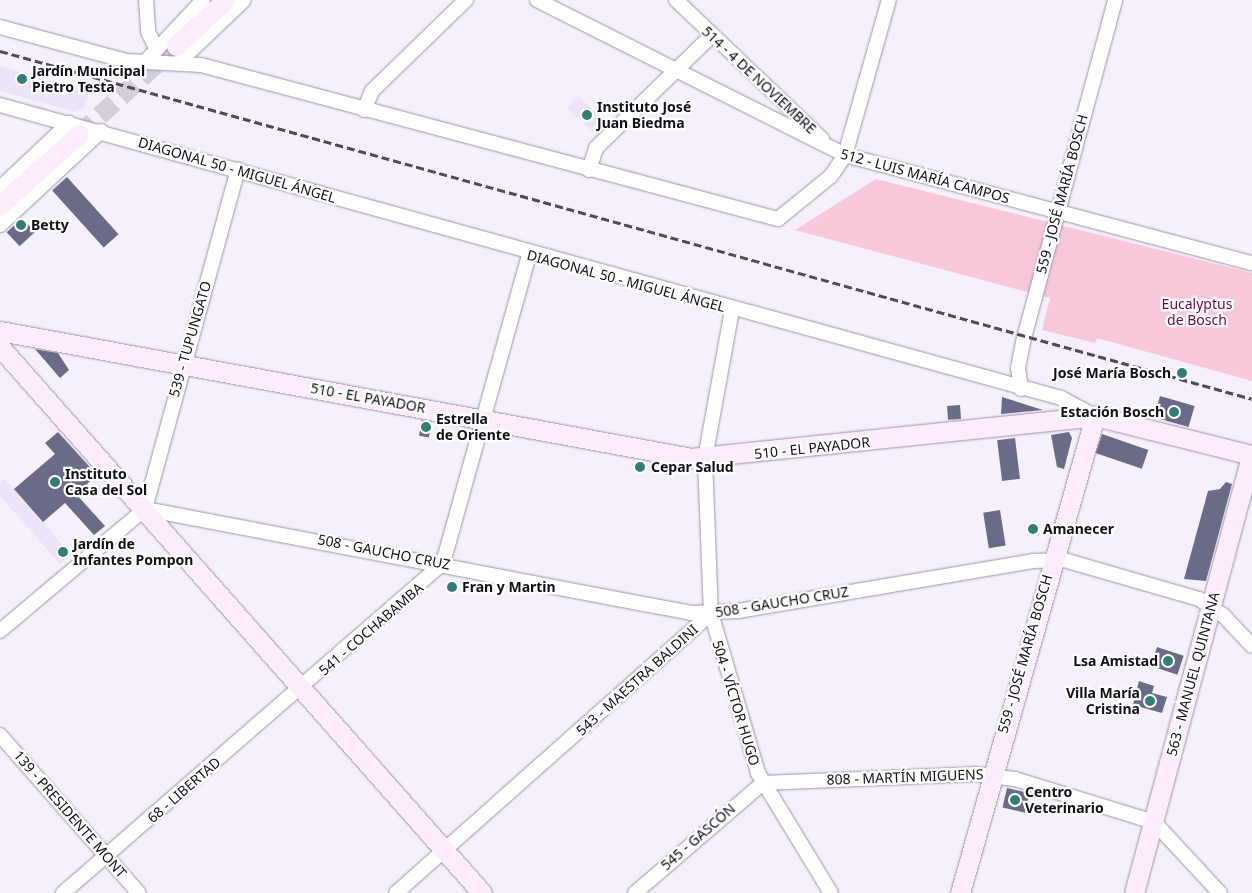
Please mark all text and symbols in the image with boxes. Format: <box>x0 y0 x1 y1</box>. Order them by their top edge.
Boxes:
street label: 514 - 4 DE NOVIEMBRE <box>699 23 819 137</box>
place label: Jardín Municipal Pietro Testa <box>32 63 145 95</box>
marker: Jardín Municipal Pietro Testa <box>16 73 28 85</box>
place label: Instituto José Juan Biedma <box>597 99 691 132</box>
marker: Instituto José Juan Biedma <box>581 109 593 121</box>
street label: 559 - JOSÉ MARÍA BOSCH <box>1033 112 1091 276</box>
street label: DIAGONAL 50 - MIGUEL ÁNGEL <box>136 134 338 206</box>
street label: 512 - LUIS MARÍA CAMPOS <box>839 145 1011 207</box>
place label: Betty <box>31 217 69 233</box>
marker: Betty <box>15 219 27 231</box>
street label: DIAGONAL 50 - MIGUEL ÁNGEL <box>525 246 727 316</box>
street label: 539 - TUPUNGATO <box>165 279 215 399</box>
park label: Eucalyptus de Bosch <box>1162 296 1232 328</box>
place label: José María Bosch <box>1053 365 1171 381</box>
marker: José María Bosch <box>1175 366 1189 380</box>
street label: 510 - EL PAYADOR <box>309 380 427 416</box>
place label: Estación Bosch <box>1060 404 1164 420</box>
marker: Estación Bosch <box>1168 406 1180 418</box>
place label: Estrella de Oriente <box>436 411 510 444</box>
marker: Estrella de Oriente <box>420 421 432 433</box>
street label: 510 - EL PAYADOR <box>753 434 871 462</box>
place label: Cepar Salud <box>651 459 734 475</box>
marker: Cepar Salud <box>633 460 647 474</box>
place label: Instituto Casa del Sol <box>65 466 147 498</box>
marker: Instituto Casa del Sol <box>49 476 61 488</box>
place label: Amanecer <box>1043 521 1114 537</box>
marker: Amanecer <box>1027 523 1039 535</box>
street label: 508 - GAUCHO CRUZ <box>316 531 452 573</box>
place label: Jardín de Infantes Pompon <box>73 536 193 568</box>
marker: Jardín de Infantes Pompon <box>57 546 69 558</box>
street label: 559 - JOSÉ MARÍA BOSCH <box>994 573 1056 735</box>
street label: 541 - COCHABAMBA <box>316 579 426 679</box>
place label: Fran y Martin <box>462 579 556 595</box>
marker: Fran y Martin <box>446 581 458 593</box>
street label: 508 - GAUCHO CRUZ <box>714 583 850 621</box>
street label: 563 - MANUEL QUINTANA <box>1163 590 1223 758</box>
street label: 543 - MAESTRA BALDINI <box>573 621 701 739</box>
street label: 504 - VÍCTOR HUGO <box>709 638 763 768</box>
place label: Lsa Amistad <box>1073 653 1158 669</box>
marker: Lsa Amistad <box>1162 655 1174 667</box>
place label: Villa María Cristina <box>1066 685 1140 718</box>
marker: Villa María Cristina <box>1144 695 1156 707</box>
street label: 139 - PRESIDENTE MONT <box>10 747 130 881</box>
street label: 68 - LIBERTAD <box>144 754 224 826</box>
street label: 808 - MARTÍN MIGUENS <box>826 766 984 788</box>
place label: Centro Veterinario <box>1025 784 1104 816</box>
marker: Centro Veterinario <box>1009 794 1021 806</box>
street label: 545 - GASCÓN <box>657 800 739 874</box>

